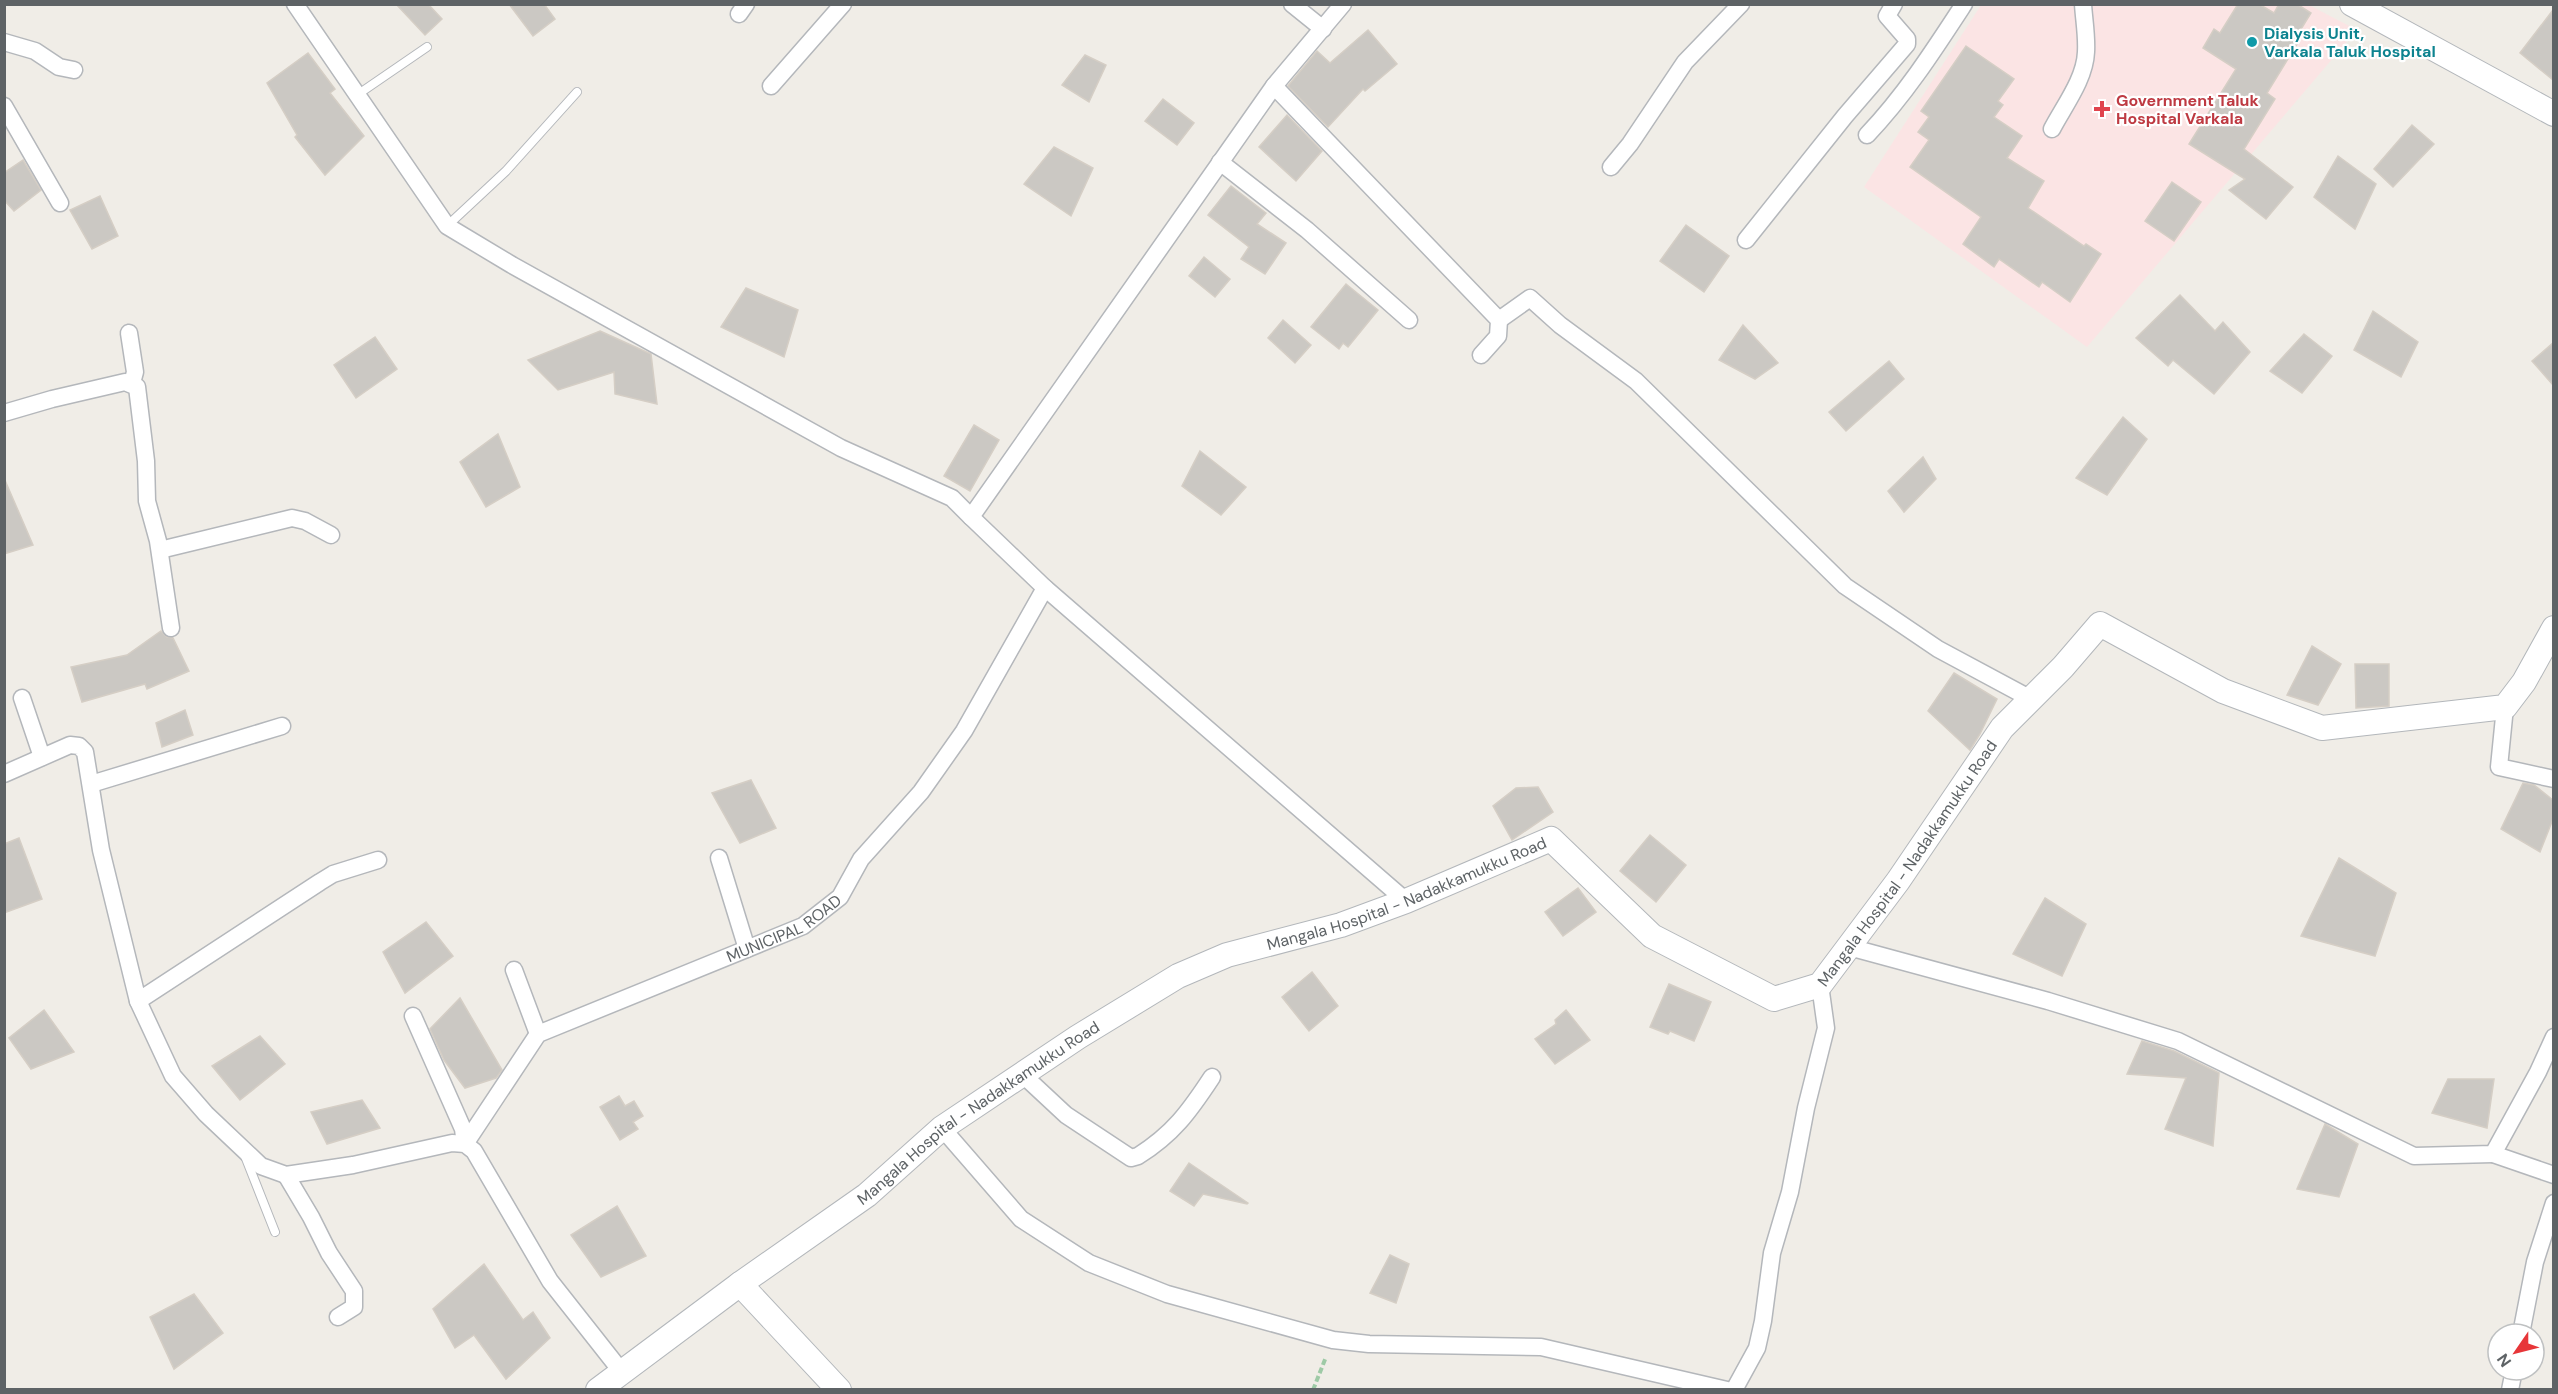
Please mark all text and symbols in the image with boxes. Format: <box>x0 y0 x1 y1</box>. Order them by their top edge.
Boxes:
place label: Dialysis Unit, Varkala Taluk Hospital <box>2264 23 2436 62</box>
marker: Dialysis Unit, Varkala Taluk Hospital <box>2245 35 2259 49</box>
place label: Government Taluk Hospital Varkala <box>2116 90 2259 129</box>
marker: Government Taluk Hospital Varkala <box>2093 100 2111 118</box>
street label: Mangala Hospital - Nadakkamukku Road <box>1813 736 2002 991</box>
street label: Mangala Hospital - Nadakkamukku Road <box>1264 832 1550 955</box>
street label: MUNICIPAL ROAD <box>723 890 846 967</box>
street label: Mangala Hospital - Nadakkamukku Road <box>853 1016 1104 1210</box>
north arrow <box>2486 1322 2546 1382</box>
text: N <box>2492 1350 2516 1371</box>

